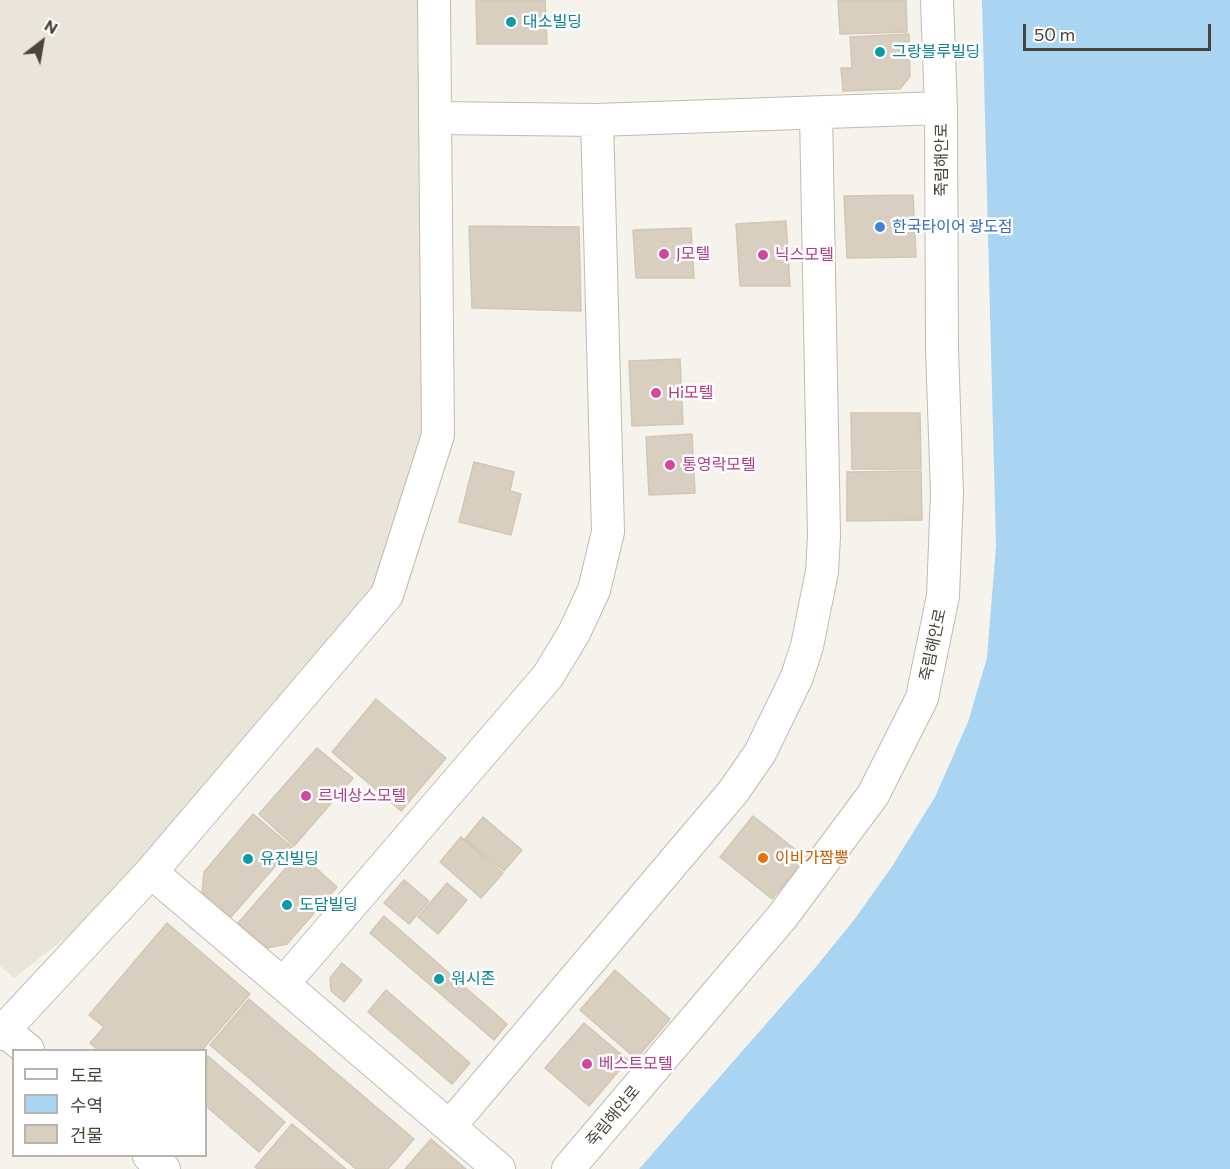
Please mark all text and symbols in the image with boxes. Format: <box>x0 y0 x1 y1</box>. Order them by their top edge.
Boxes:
north arrow <box>12 12 72 72</box>
place label: 대소빌딩 <box>523 12 582 32</box>
scale bar <box>1026 12 1214 50</box>
text: N <box>41 15 62 37</box>
marker: 대소빌딩 <box>504 15 518 29</box>
text: 50 m <box>1034 23 1075 45</box>
place label: 그랑블루빌딩 <box>892 42 980 62</box>
marker: 그랑블루빌딩 <box>873 45 887 59</box>
street label: 죽림해안로 <box>932 123 952 197</box>
place label: 한국타이어 광도점 <box>892 217 1013 237</box>
marker: 한국타이어 광도점 <box>873 220 887 234</box>
place label: J모텔 <box>676 244 710 264</box>
place label: 닉스모텔 <box>775 245 834 265</box>
marker: J모텔 <box>657 247 671 261</box>
marker: 닉스모텔 <box>756 248 770 262</box>
place label: Hi모텔 <box>668 383 714 403</box>
marker: Hi모텔 <box>649 386 663 400</box>
place label: 통영락모텔 <box>682 455 756 475</box>
marker: 통영락모텔 <box>663 458 677 472</box>
street label: 죽림해안로 <box>916 607 950 683</box>
place label: 르네상스모텔 <box>318 786 406 806</box>
marker: 르네상스모텔 <box>299 789 313 803</box>
place label: 이비가짬뽕 <box>775 848 849 868</box>
place label: 유진빌딩 <box>260 849 319 869</box>
marker: 이비가짬뽕 <box>756 851 770 865</box>
marker: 유진빌딩 <box>241 852 255 866</box>
place label: 도담빌딩 <box>299 895 358 915</box>
marker: 도담빌딩 <box>280 898 294 912</box>
place label: 워시존 <box>451 969 495 989</box>
marker: 워시존 <box>432 972 446 986</box>
legend <box>12 1049 207 1157</box>
place label: 베스트모텔 <box>599 1054 673 1074</box>
marker: 베스트모텔 <box>580 1057 594 1071</box>
text: 도로 <box>70 1064 103 1086</box>
street label: 죽림해안로 <box>582 1082 644 1150</box>
text: 수역 <box>70 1094 103 1116</box>
text: 건물 <box>70 1124 103 1146</box>

